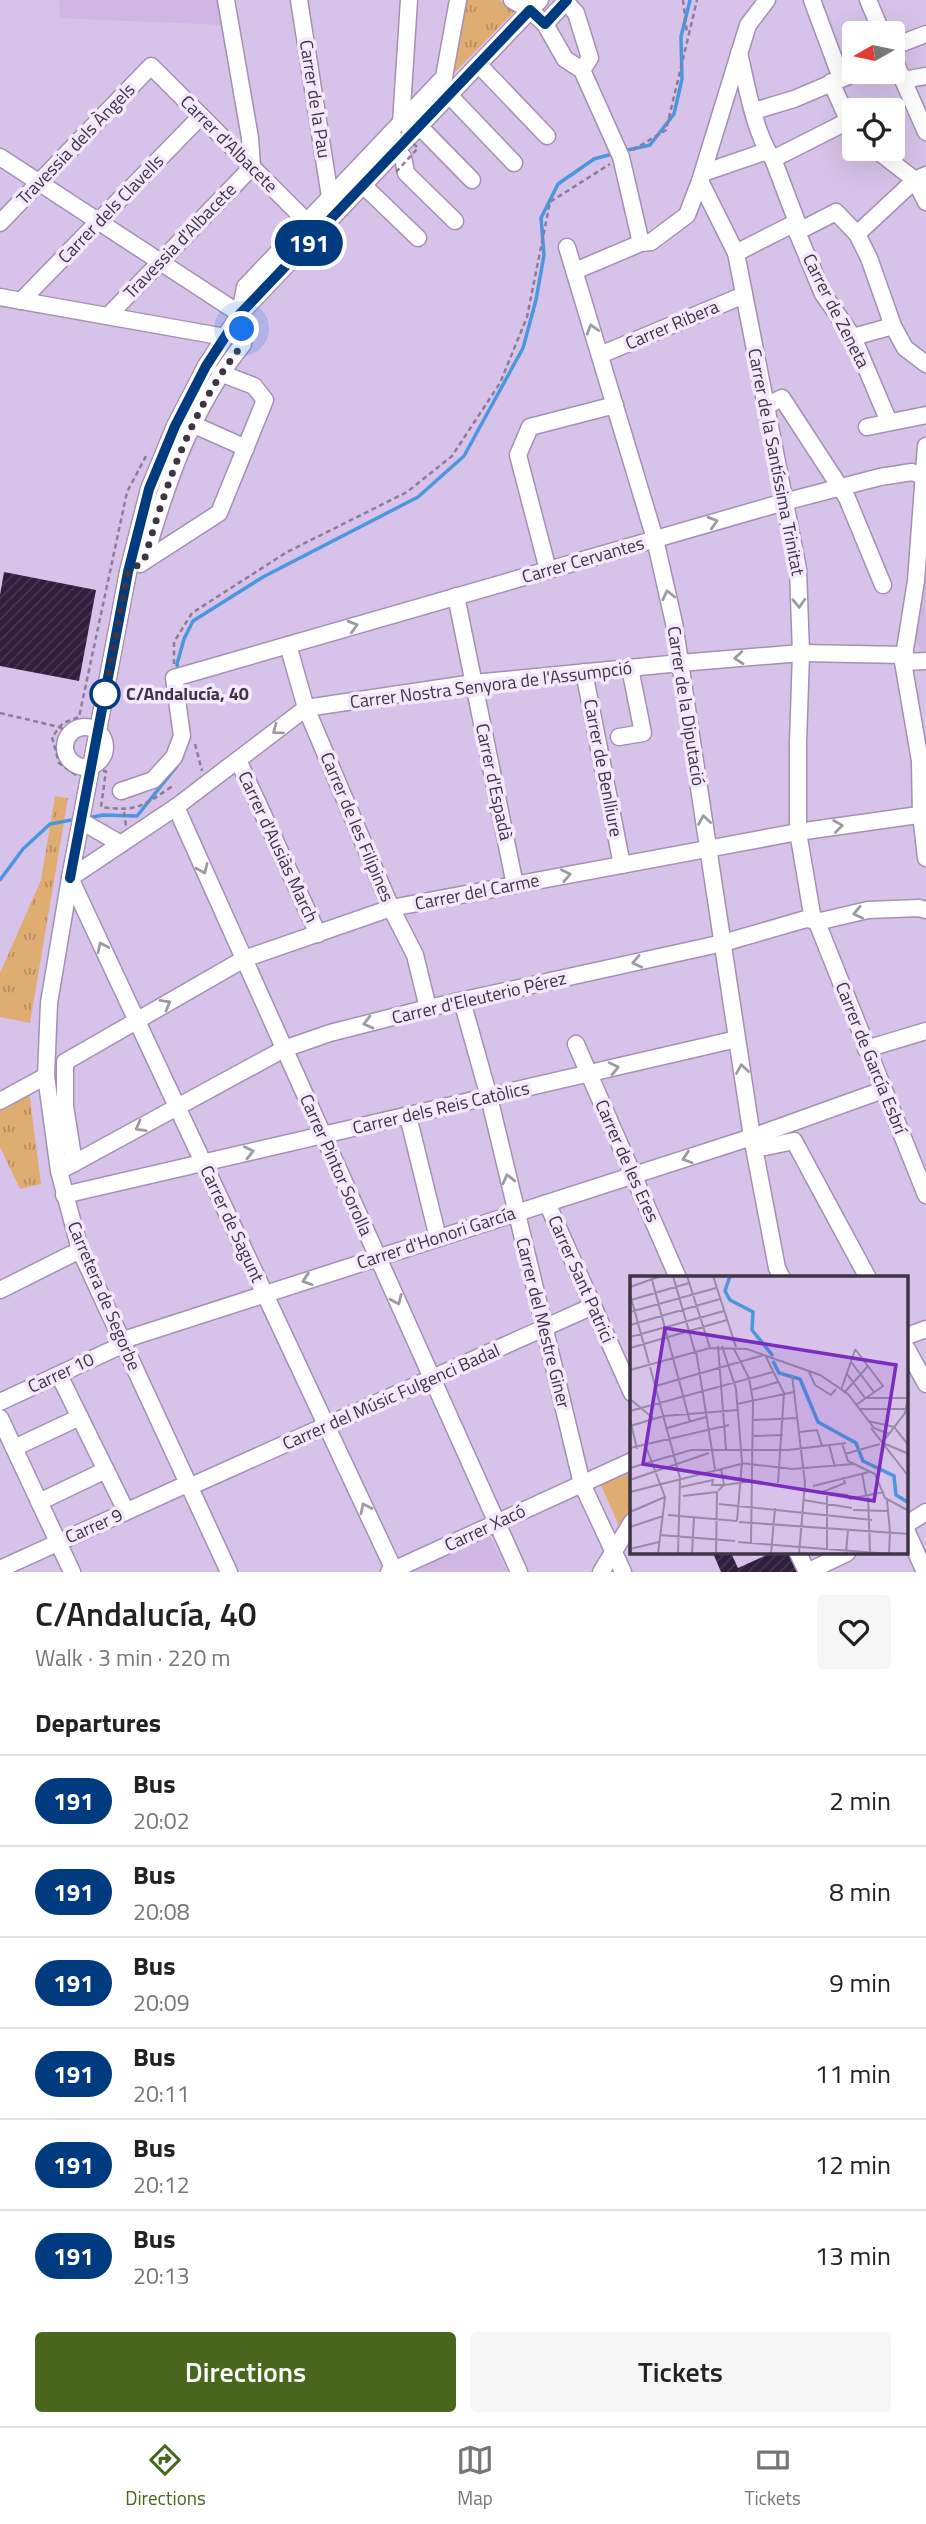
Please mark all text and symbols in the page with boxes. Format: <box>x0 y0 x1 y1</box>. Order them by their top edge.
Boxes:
north arrow <box>842 21 905 84</box>
map controls <box>842 21 905 161</box>
street label: Carrer de la Pau <box>293 38 338 160</box>
street label: Travessia dels Àngels <box>10 76 141 211</box>
street label: Carrer d'Albacete <box>174 89 284 199</box>
button: locate <box>842 98 905 161</box>
street label: Carrer dels Clavells <box>51 148 170 269</box>
street label: Travessia d'Albacete <box>117 176 242 305</box>
line badge: 191 <box>269 220 349 266</box>
text: 191 <box>289 225 329 261</box>
street label: Carrer de Zeneta <box>796 249 877 373</box>
street label: Carrer Ribera <box>621 293 723 356</box>
your location <box>224 311 259 346</box>
one-way arrow <box>586 324 601 336</box>
street label: Carrer de la Santíssima Trinitat <box>741 346 812 578</box>
one-way arrow <box>707 516 719 531</box>
street label: Carrer Cervantes <box>518 529 647 590</box>
one-way arrow <box>662 589 676 601</box>
one-way arrow <box>792 597 807 608</box>
one-way arrow <box>347 620 359 634</box>
street label: Carrer de la Diputació <box>661 624 712 788</box>
one-way arrow <box>733 650 744 665</box>
street label: Carrer Nostra Senyora de l'Assumpció <box>348 654 634 715</box>
marker: C/Andalucía, 40 <box>90 679 120 709</box>
place label: C/Andalucía, 40 <box>126 680 249 707</box>
street label: Carrer de Benlliure <box>577 697 630 839</box>
street label: Carrer d'Espadà <box>469 721 520 843</box>
one-way arrow <box>272 722 285 735</box>
street label: Carrer de les Filipines <box>314 748 401 906</box>
street label: Carrer d'Ausiàs March <box>231 767 325 927</box>
one-way arrow <box>697 814 712 826</box>
one-way arrow <box>832 819 844 834</box>
one-way arrow <box>195 862 209 874</box>
street label: Carrer del Carme <box>412 866 541 917</box>
one-way arrow <box>560 868 572 883</box>
one-way arrow <box>852 904 864 919</box>
one-way arrow <box>96 942 110 954</box>
one-way arrow <box>631 954 643 969</box>
street label: Carrer d'Eleuterio Pérez <box>389 964 569 1031</box>
street label: Carrer de García Esbrí <box>829 978 915 1140</box>
one-way arrow <box>159 999 172 1012</box>
one-way arrow <box>362 1015 374 1029</box>
one-way arrow <box>608 1061 620 1076</box>
one-way arrow <box>734 1063 749 1075</box>
street label: Carrer dels Reis Catòlics <box>350 1074 532 1141</box>
street label: Carrer Pintor Sorolla <box>293 1090 380 1240</box>
street label: Carrer de les Eres <box>588 1095 667 1227</box>
one-way arrow <box>134 1119 147 1132</box>
one-way arrow <box>243 1146 255 1161</box>
one-way arrow <box>681 1149 693 1164</box>
street label: Carrer de Sagunt <box>193 1161 272 1287</box>
one-way arrow <box>502 1173 517 1185</box>
street label: Carrer d'Honori García <box>353 1199 519 1276</box>
street label: Carrer Sant Patrici <box>541 1211 622 1347</box>
street label: Carretera de Segorbe <box>61 1217 148 1375</box>
street label: Carrer del Mestre Giner <box>509 1235 578 1411</box>
one-way arrow <box>302 1272 314 1286</box>
inset map <box>630 1276 908 1554</box>
one-way arrow <box>389 1293 403 1306</box>
street label: Carrer del Músic Fulgenci Badal <box>278 1336 504 1457</box>
street label: Carrer 10 <box>23 1345 98 1400</box>
street label: Carrer Xacó <box>440 1497 530 1558</box>
street label: Carrer 9 <box>61 1501 127 1550</box>
one-way arrow <box>359 1503 373 1515</box>
text: C/Andalucía, 40 <box>35 1589 256 1639</box>
button: heart <box>817 1595 891 1669</box>
text: Walk · 3 min · 220 m <box>35 1640 231 1675</box>
text: Departures <box>35 1703 161 1742</box>
text: Bus <box>133 1764 175 1803</box>
text: 2 min <box>829 1781 891 1820</box>
text: 191 <box>53 1783 94 1819</box>
text: 20:02 <box>133 1803 190 1838</box>
text: Bus <box>133 1855 175 1894</box>
text: 8 min <box>829 1872 891 1911</box>
text: 191 <box>53 1874 94 1910</box>
text: 20:08 <box>133 1894 190 1929</box>
text: Bus <box>133 1946 175 1985</box>
text: 9 min <box>829 1963 891 2002</box>
text: 191 <box>53 1965 94 2001</box>
text: 20:09 <box>133 1985 190 2020</box>
text: Bus <box>133 2037 175 2076</box>
text: 11 min <box>815 2054 891 2093</box>
text: 191 <box>53 2056 94 2092</box>
text: 20:11 <box>133 2076 190 2111</box>
text: Bus <box>133 2128 175 2167</box>
text: 12 min <box>815 2145 891 2184</box>
text: 191 <box>53 2147 94 2183</box>
text: 20:12 <box>133 2167 190 2202</box>
text: Bus <box>133 2219 175 2258</box>
text: 13 min <box>815 2236 891 2275</box>
text: 191 <box>53 2238 94 2274</box>
text: 20:13 <box>133 2258 190 2293</box>
button: Directions <box>35 2332 456 2412</box>
button: Tickets <box>470 2332 891 2412</box>
tab: Directions <box>125 2441 206 2512</box>
tab: Map <box>456 2441 494 2512</box>
tab: Tickets <box>744 2441 801 2512</box>

